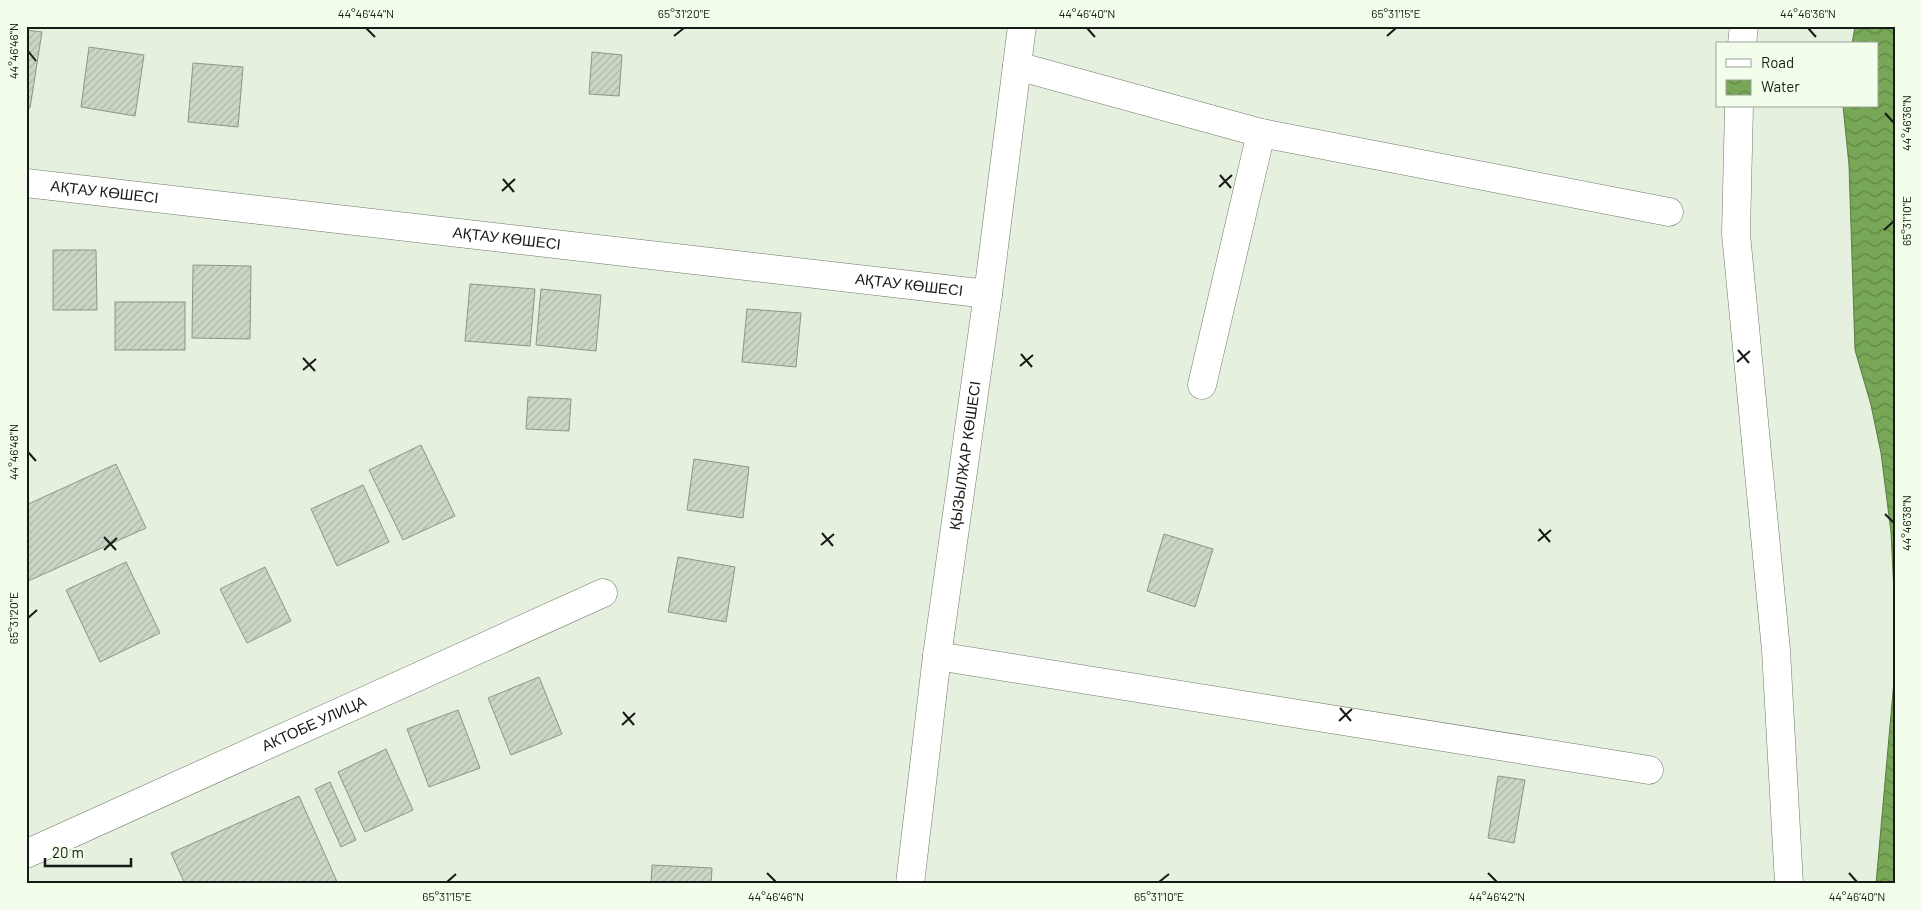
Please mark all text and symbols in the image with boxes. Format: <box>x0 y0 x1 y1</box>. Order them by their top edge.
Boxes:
text: 44°46'44"N <box>338 6 394 20</box>
text: 65°31'20"E <box>658 6 710 20</box>
text: 44°46'40"N <box>1059 6 1115 20</box>
text: 65°31'15"E <box>1371 6 1421 20</box>
text: 44°46'36"N <box>1780 6 1836 20</box>
text: 44°46'46"N <box>6 23 20 79</box>
legend <box>1716 42 1878 108</box>
text: Road <box>1761 53 1794 71</box>
text: Water <box>1761 77 1800 95</box>
text: 44°46'36"N <box>1899 95 1913 151</box>
street label: АҚТАУ КӨШЕСІ <box>50 176 160 206</box>
text: 65°31'10"E <box>1899 196 1913 246</box>
street label: АҚТАУ КӨШЕСІ <box>452 222 562 253</box>
street label: АҚТАУ КӨШЕСІ <box>854 269 964 299</box>
street label: ҚЫЗЫЛЖАР КӨШЕСІ <box>945 380 984 531</box>
text: 44°46'48"N <box>6 424 20 480</box>
text: 44°46'38"N <box>1899 495 1913 551</box>
text: 65°31'20"E <box>6 592 20 644</box>
street label: АКТОБЕ УЛИЦА <box>258 691 369 754</box>
scale bar <box>45 835 131 867</box>
text: 20 m <box>52 843 84 861</box>
text: 65°31'15"E <box>422 889 472 903</box>
text: 44°46'46"N <box>748 889 804 903</box>
text: 65°31'10"E <box>1134 889 1184 903</box>
text: 44°46'42"N <box>1469 889 1525 903</box>
text: 44°46'40"N <box>1829 889 1885 903</box>

